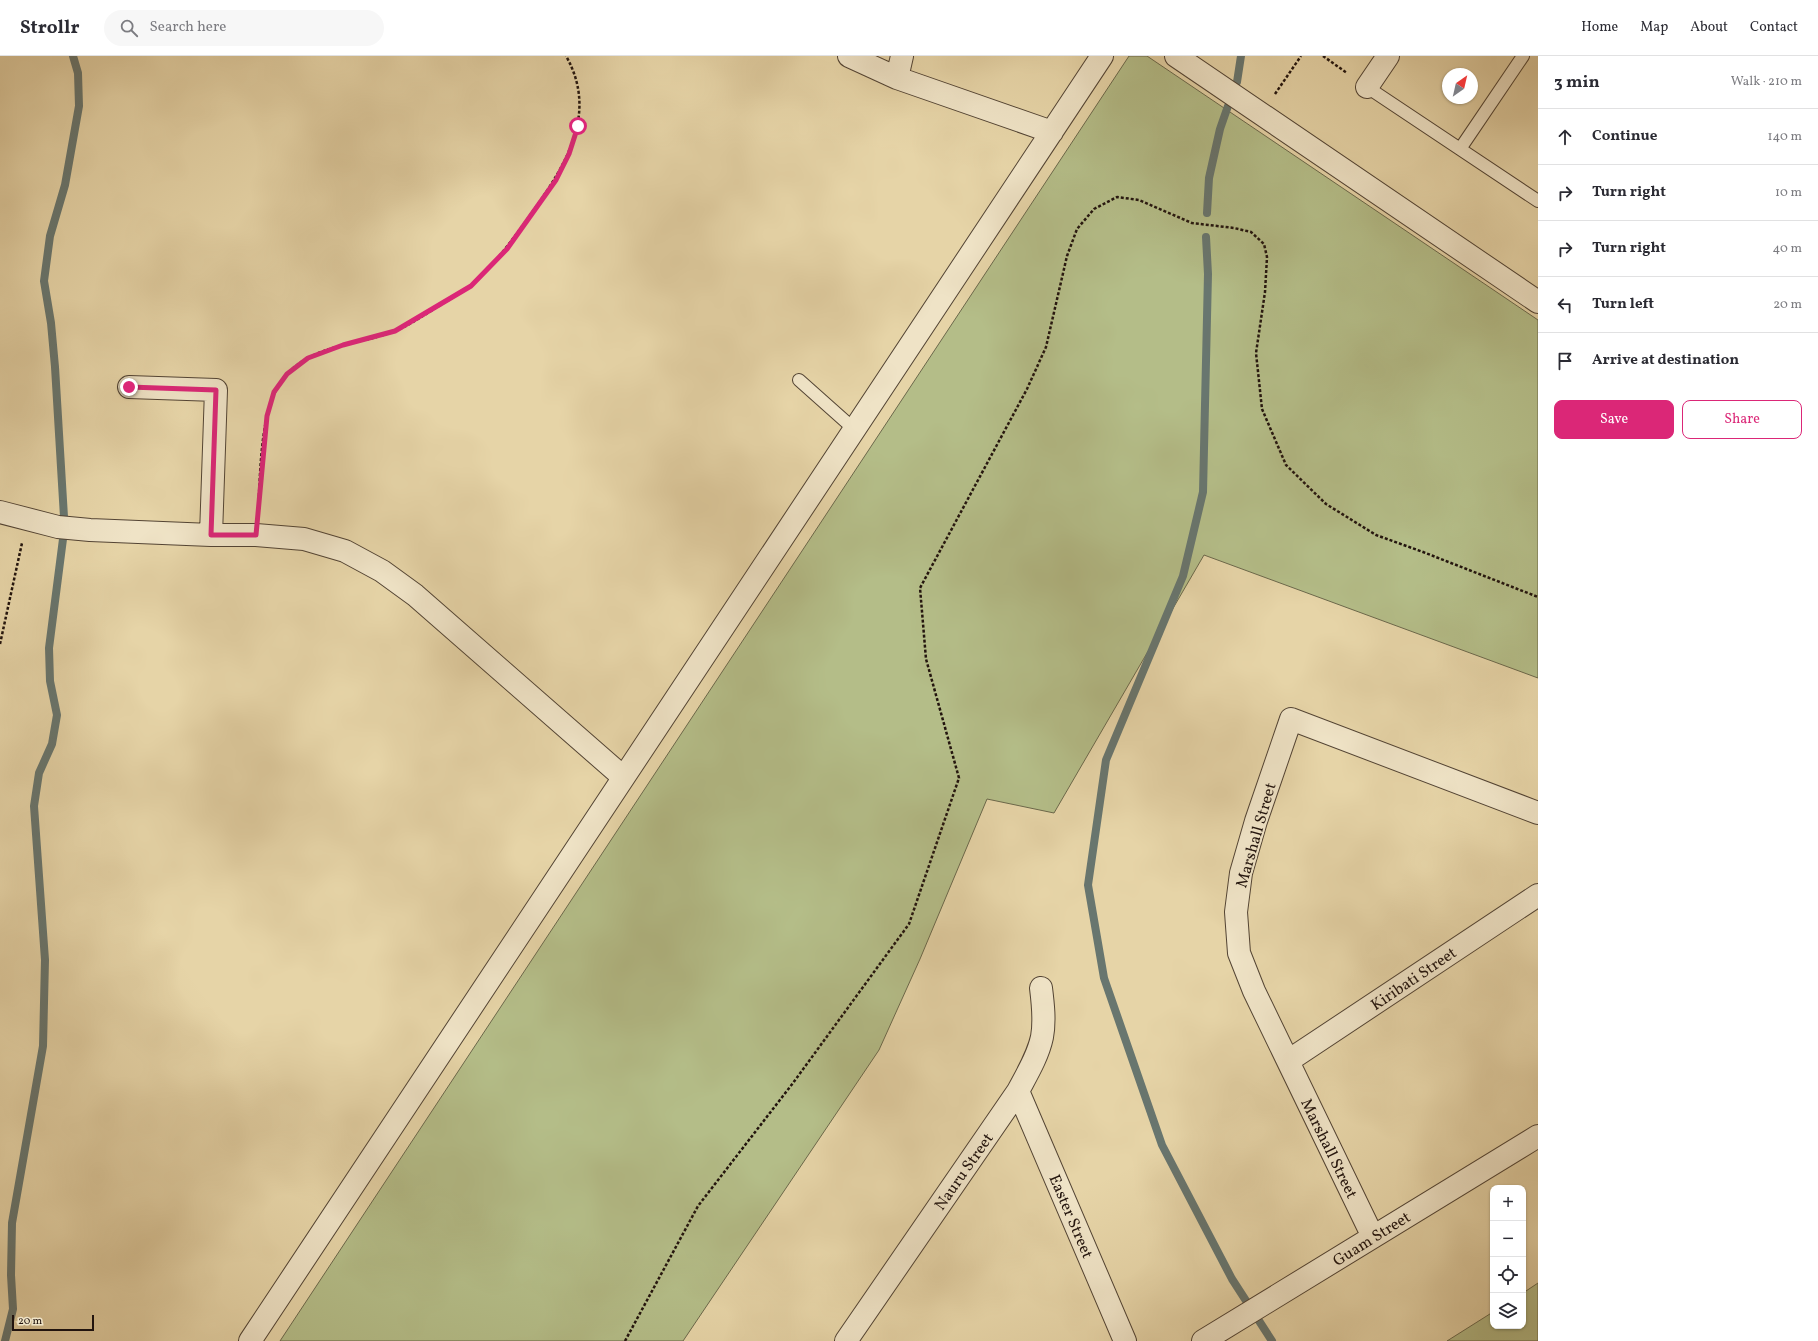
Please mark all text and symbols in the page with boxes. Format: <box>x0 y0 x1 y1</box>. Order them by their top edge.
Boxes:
search box <box>104 10 384 46</box>
text: Strollr <box>20 15 80 41</box>
icon: search <box>118 17 140 39</box>
text: Search here <box>150 17 226 38</box>
text: Home <box>1581 18 1618 37</box>
text: Map <box>1640 18 1668 37</box>
text: About <box>1690 18 1728 37</box>
text: Contact <box>1750 18 1798 37</box>
north arrow <box>1442 68 1478 104</box>
text: 3 min <box>1554 71 1600 94</box>
text: Walk · 210 m <box>1731 73 1802 91</box>
route start <box>569 117 587 135</box>
icon: ahead <box>1554 126 1576 148</box>
text: Continue <box>1592 126 1657 147</box>
text: 140 m <box>1768 128 1802 146</box>
icon: right <box>1554 182 1576 204</box>
text: Turn right <box>1592 182 1666 203</box>
text: 10 m <box>1775 184 1802 202</box>
icon: right <box>1554 238 1576 260</box>
text: Turn right <box>1592 238 1666 259</box>
text: 40 m <box>1773 240 1802 258</box>
icon: left <box>1554 294 1576 316</box>
text: Turn left <box>1592 294 1654 315</box>
text: 20 m <box>1773 296 1802 314</box>
icon: arrive <box>1554 350 1576 372</box>
text: Arrive at destination <box>1592 350 1739 371</box>
route end <box>120 378 138 396</box>
button: Save <box>1554 400 1674 439</box>
button: Share <box>1682 400 1802 439</box>
street label: Marshall Street <box>1231 780 1283 891</box>
street label: Kiribati Street <box>1367 943 1462 1017</box>
street label: Marshall Street <box>1295 1095 1362 1203</box>
street label: Nauru Street <box>930 1129 1000 1215</box>
street label: Easter Street <box>1043 1171 1098 1263</box>
map controls <box>1490 1185 1526 1329</box>
button: + <box>1490 1185 1526 1221</box>
street label: Guam Street <box>1329 1207 1416 1272</box>
button: − <box>1490 1221 1526 1257</box>
button: locate <box>1490 1257 1526 1293</box>
button: layers <box>1490 1293 1526 1329</box>
scale bar <box>12 1313 94 1332</box>
text: 20 m <box>18 1314 42 1329</box>

